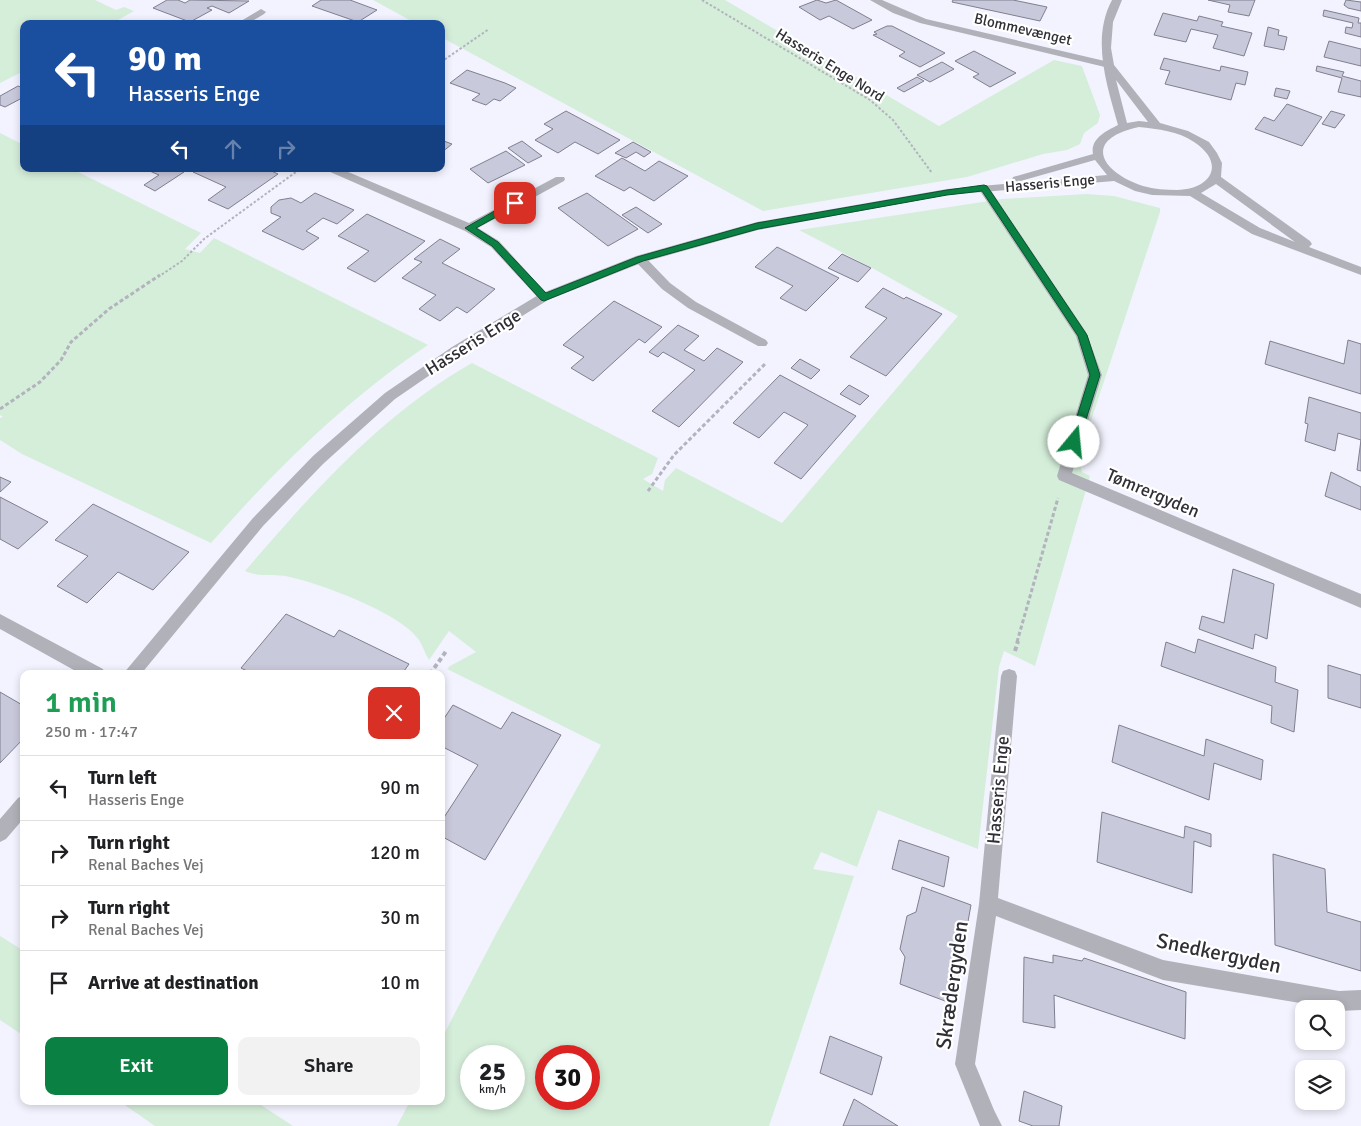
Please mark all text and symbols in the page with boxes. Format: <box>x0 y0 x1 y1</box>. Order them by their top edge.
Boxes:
street label: Blommevænget <box>972 9 1074 49</box>
street label: Hasseris Enge Nord <box>772 24 888 106</box>
text: 90 m <box>128 37 202 80</box>
icon: left <box>45 40 110 105</box>
text: Hasseris Enge <box>128 80 260 107</box>
icon: left <box>166 135 194 163</box>
icon: ahead <box>219 135 247 163</box>
icon: right <box>272 135 300 163</box>
street label: Hasseris Enge <box>1004 170 1096 196</box>
pin <box>494 182 536 224</box>
icon: arrive <box>501 189 529 217</box>
street label: Hasseris Enge <box>421 304 525 380</box>
position arrow <box>1047 415 1099 467</box>
street label: Tømrergyden <box>1103 464 1203 522</box>
text: 1 min <box>45 684 117 721</box>
button: close <box>368 687 420 739</box>
text: 250 m · 17:47 <box>45 722 138 742</box>
street label: Hasseris Enge <box>982 735 1014 845</box>
text: Turn left <box>88 766 157 790</box>
icon: left <box>45 774 73 802</box>
text: 90 m <box>380 776 420 800</box>
text: Hasseris Enge <box>88 790 184 810</box>
text: Turn right <box>88 831 170 855</box>
icon: right <box>45 839 73 867</box>
text: 120 m <box>370 841 420 865</box>
text: Renal Baches Vej <box>88 855 204 875</box>
text: Turn right <box>88 896 170 920</box>
icon: right <box>45 904 73 932</box>
text: 30 m <box>380 906 420 930</box>
street label: Skrædergyden <box>930 919 974 1051</box>
text: Renal Baches Vej <box>88 920 204 940</box>
street label: Snedkergyden <box>1154 927 1284 979</box>
icon: arrive <box>45 969 73 997</box>
text: Arrive at destination <box>88 971 259 995</box>
text: 10 m <box>380 971 420 995</box>
map controls <box>1295 1000 1345 1110</box>
button: search <box>1295 1000 1345 1050</box>
button: Exit <box>45 1037 228 1095</box>
button: Share <box>238 1037 420 1095</box>
speed limit sign: 30 <box>535 1045 600 1110</box>
text: 25 <box>479 1056 506 1087</box>
button: layers <box>1295 1060 1345 1110</box>
text: km/h <box>479 1082 506 1097</box>

